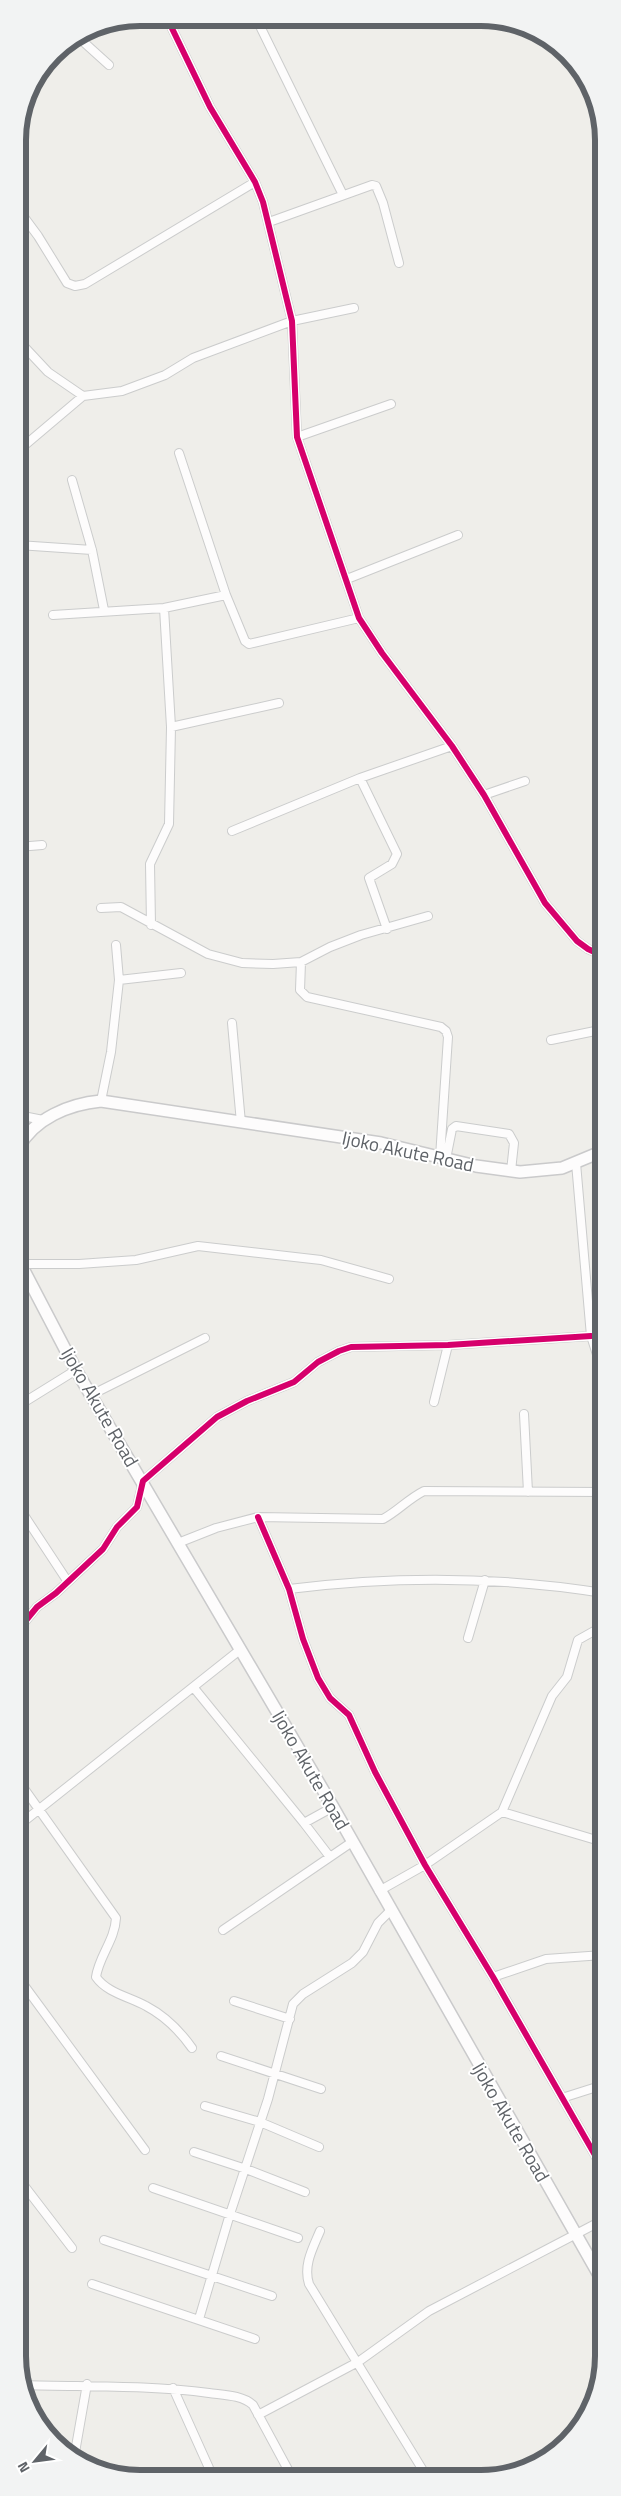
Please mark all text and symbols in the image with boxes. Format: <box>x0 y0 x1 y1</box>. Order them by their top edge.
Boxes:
street label: Ijoko Akute Road <box>340 1122 477 1179</box>
street label: Ijoko Akute Road <box>54 1341 146 1472</box>
street label: Ijoko Akute Road <box>265 1704 357 1835</box>
street label: Ijoko Akute Road <box>465 2056 557 2187</box>
north arrow <box>10 2436 60 2486</box>
text: N <box>12 2458 35 2477</box>

